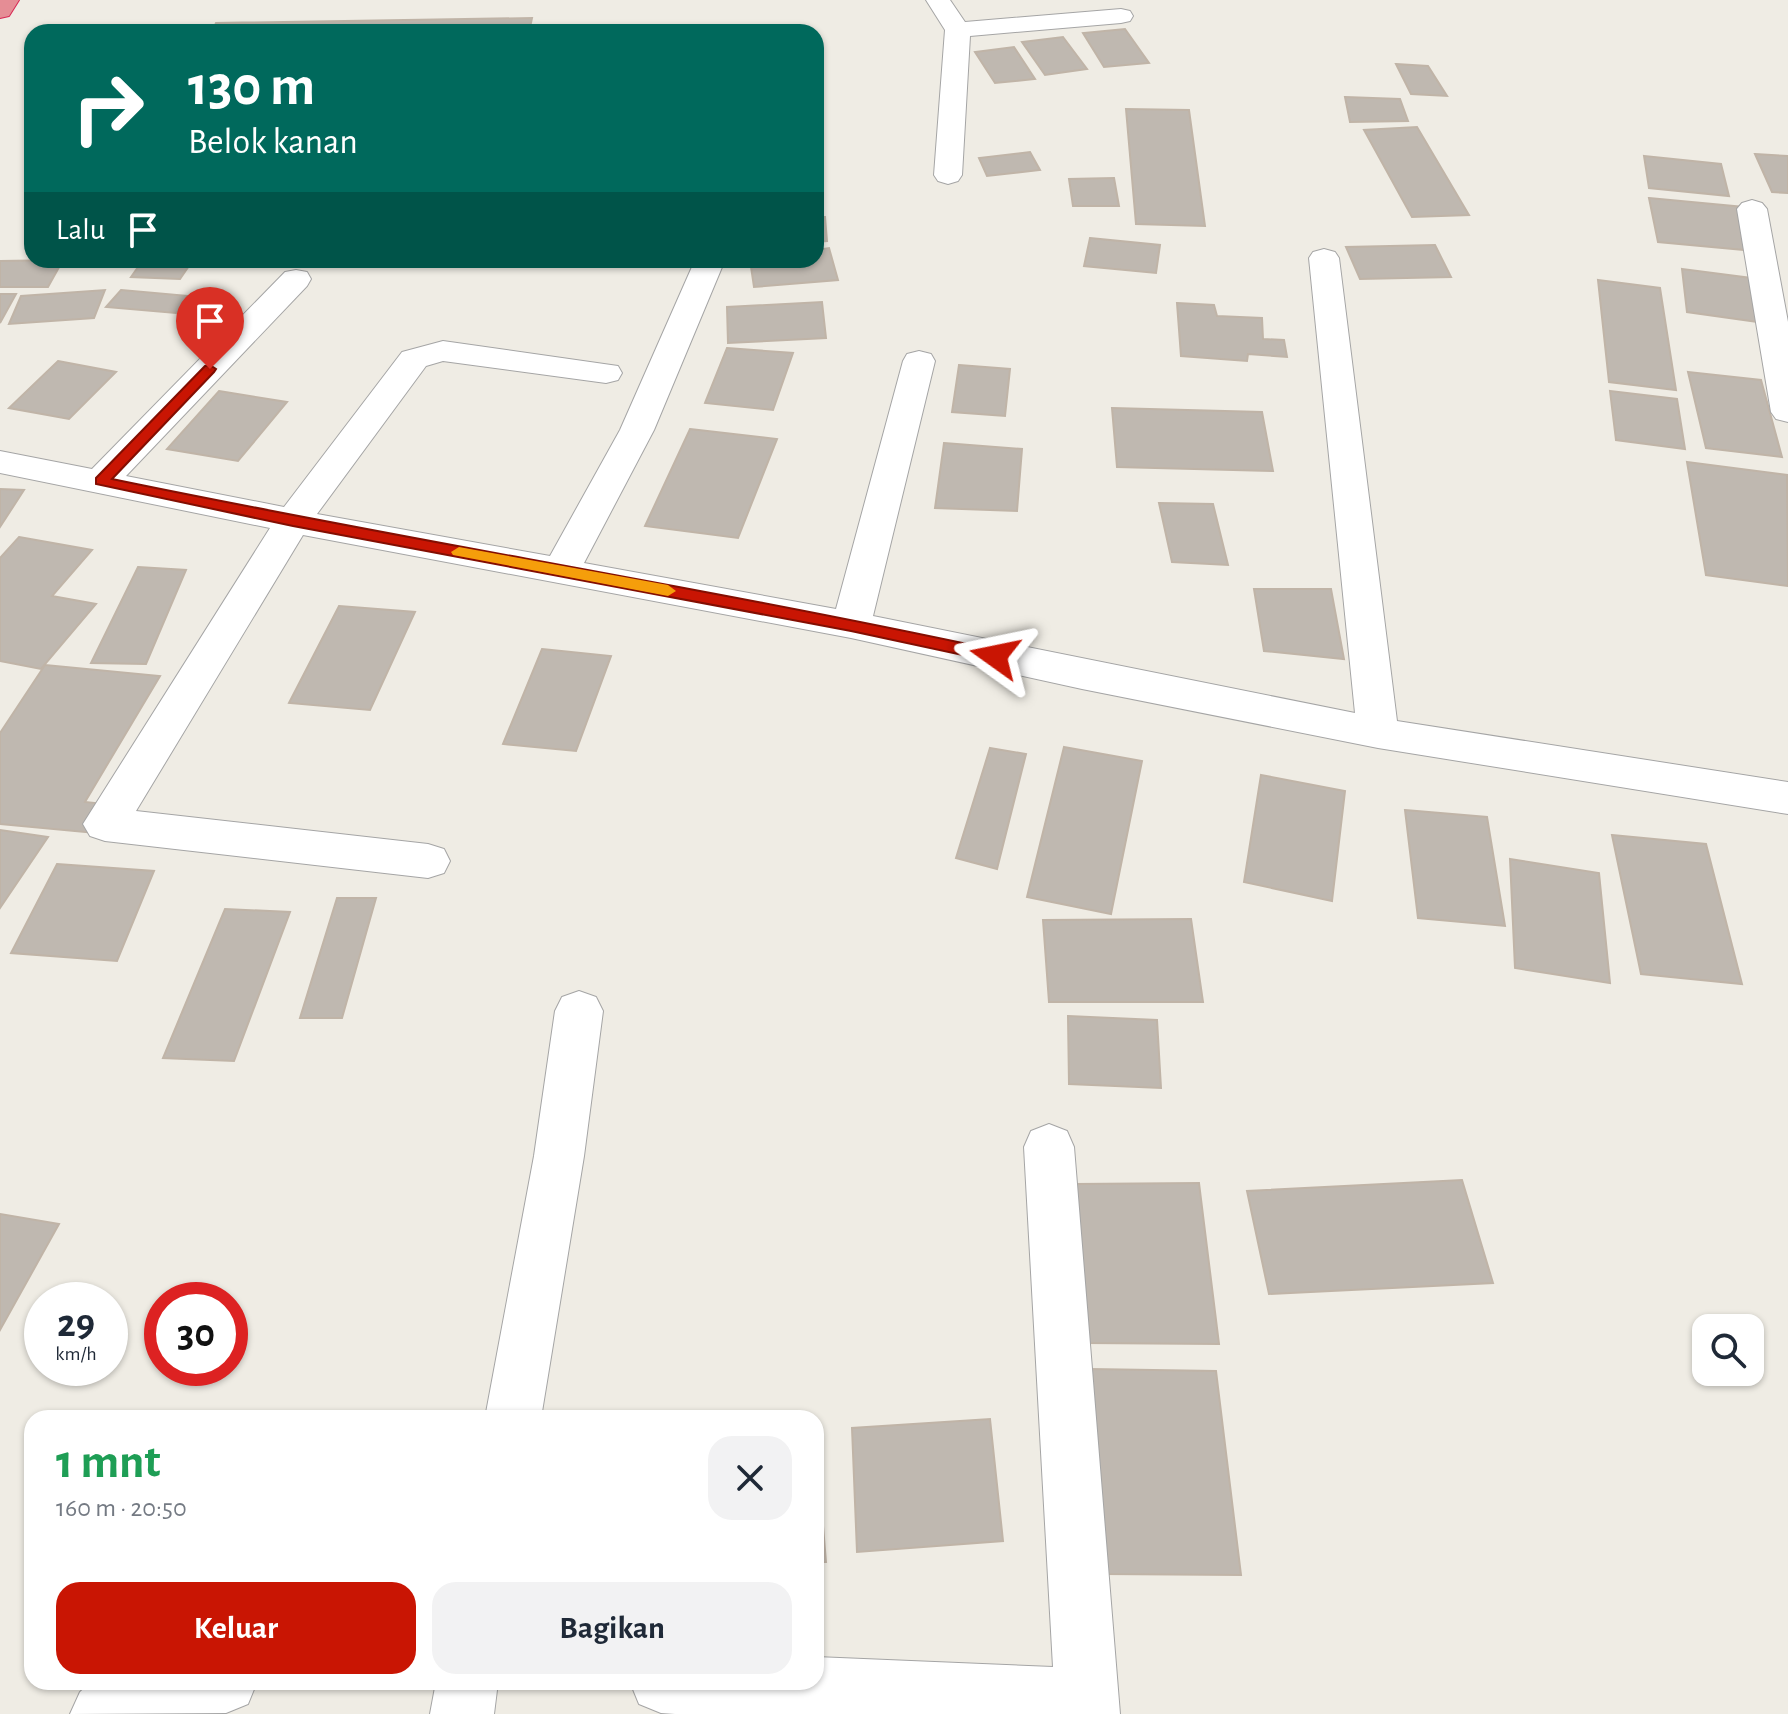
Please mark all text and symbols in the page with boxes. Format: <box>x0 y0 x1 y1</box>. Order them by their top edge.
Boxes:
icon: right <box>56 56 160 160</box>
text: 130 m <box>188 59 315 115</box>
text: Belok kanan <box>188 124 358 160</box>
icon: arrive <box>121 208 165 252</box>
text: Lalu <box>56 215 105 245</box>
pin <box>176 287 244 369</box>
icon: arrive <box>188 299 232 343</box>
position arrow <box>953 614 1037 698</box>
speed limit sign: 30 <box>144 1282 248 1386</box>
text: 29 <box>57 1304 95 1344</box>
map controls <box>1692 1314 1764 1386</box>
button: search <box>1692 1314 1764 1386</box>
text: km/h <box>55 1344 97 1364</box>
button: close <box>708 1436 792 1520</box>
text: 1 mnt <box>56 1439 161 1487</box>
text: 160 m · 20:50 <box>56 1495 187 1521</box>
button: Keluar <box>56 1582 416 1674</box>
button: Bagikan <box>432 1582 792 1674</box>

